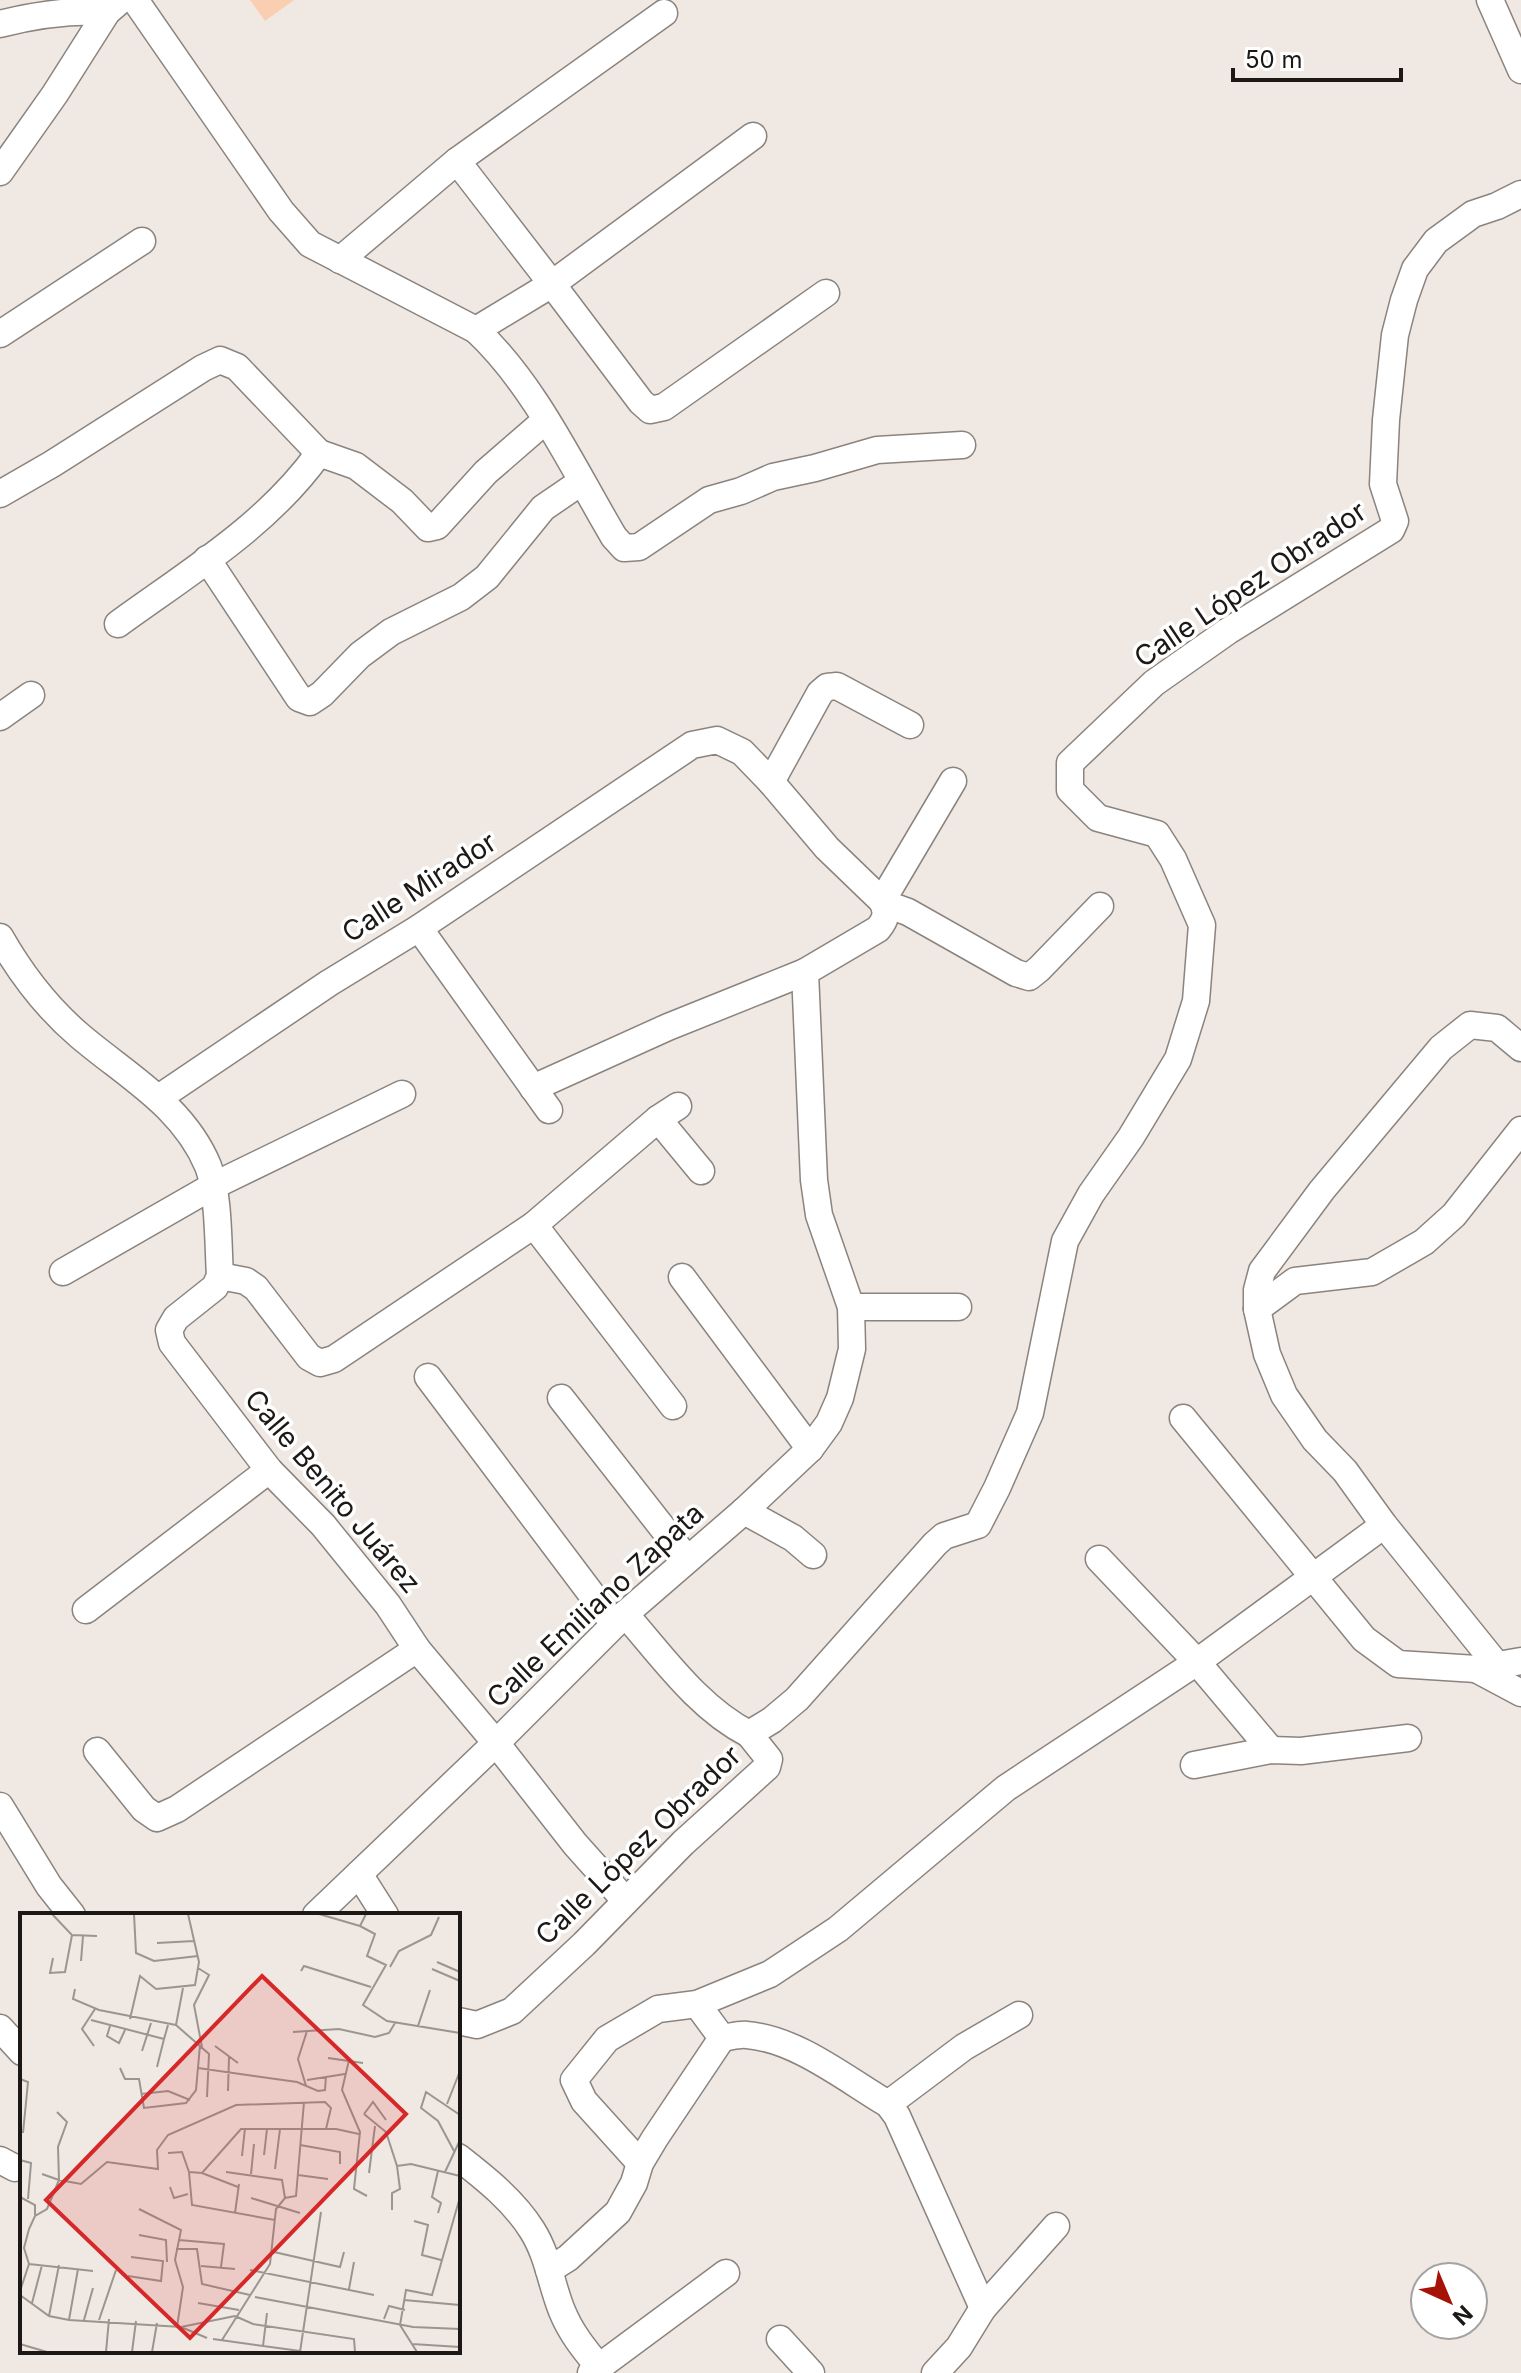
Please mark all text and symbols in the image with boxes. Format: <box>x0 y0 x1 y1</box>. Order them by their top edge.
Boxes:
scale bar <box>1233 32 1401 82</box>
text: 50 m <box>1245 45 1303 74</box>
street label: Calle López Obrador <box>1128 494 1372 674</box>
street label: Calle Mirador <box>336 825 502 949</box>
street label: Calle Benito Juárez <box>238 1382 428 1600</box>
street label: Calle Emiliano Zapata <box>480 1496 710 1714</box>
street label: Calle López Obrador <box>528 1738 748 1952</box>
inset map <box>20 1913 460 2353</box>
north arrow <box>1409 2261 1489 2341</box>
text: N <box>1448 2300 1478 2331</box>

